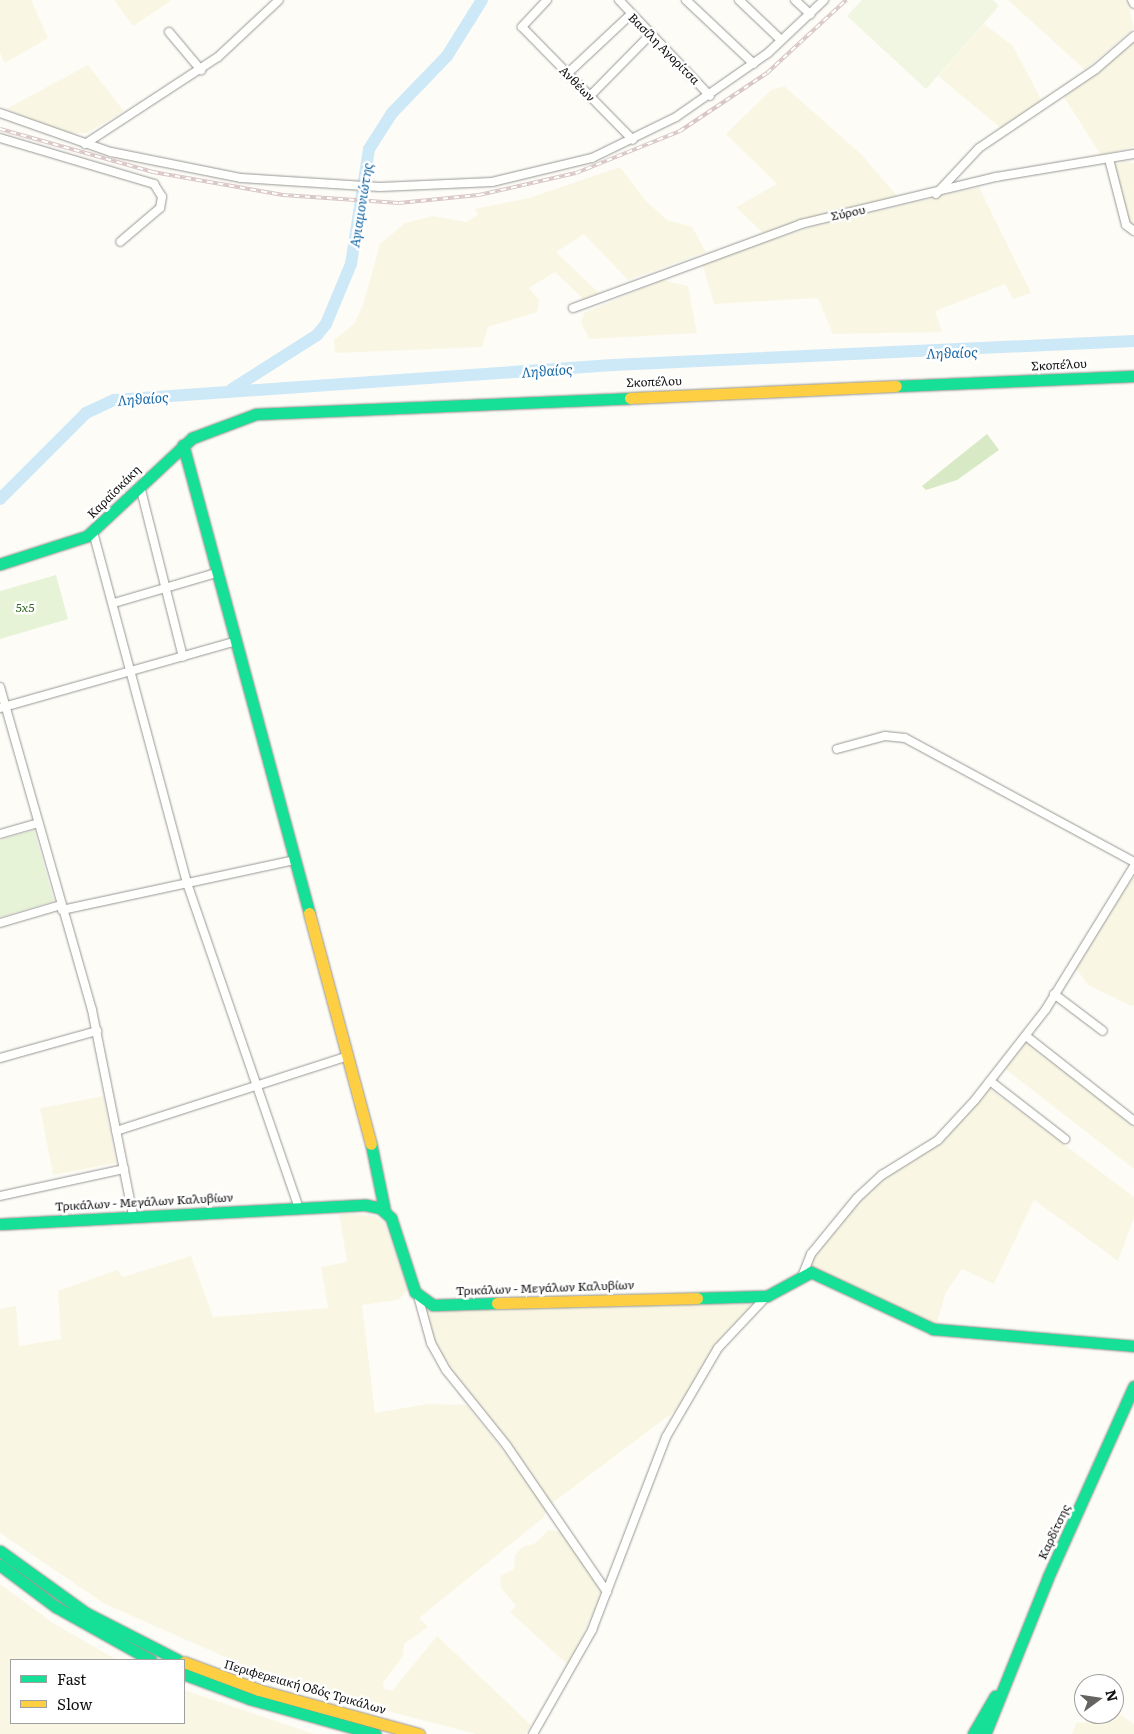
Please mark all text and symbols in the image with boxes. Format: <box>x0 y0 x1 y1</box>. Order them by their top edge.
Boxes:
street label: Βασίλη Αγορίτσα <box>625 10 703 88</box>
street label: Ανθέων <box>556 63 598 105</box>
water label: Αγιαμονιώτης <box>345 161 375 249</box>
street label: Σύρου <box>829 202 867 224</box>
water label: Ληθαίος <box>926 343 978 361</box>
street label: Σκοπέλου <box>1031 356 1087 374</box>
water label: Ληθαίος <box>521 360 573 380</box>
street label: Σκοπέλου <box>626 374 682 390</box>
water label: Ληθαίος <box>117 388 169 408</box>
street label: Καραϊσκάκη <box>84 462 144 522</box>
park label: 5x5 <box>16 601 34 615</box>
street label: Τρικάλων - Μεγάλων Καλυβίων <box>54 1190 234 1214</box>
street label: Τρικάλων - Μεγάλων Καλυβίων <box>455 1278 635 1298</box>
street label: Καρδίτσης <box>1035 1502 1073 1562</box>
street label: Περιφερειακή Οδός Τρικάλων <box>222 1657 388 1717</box>
legend <box>10 1659 185 1724</box>
text: Fast <box>57 1667 86 1690</box>
north arrow <box>1074 1674 1124 1724</box>
text: N <box>1101 1687 1124 1704</box>
text: Slow <box>57 1692 92 1715</box>

